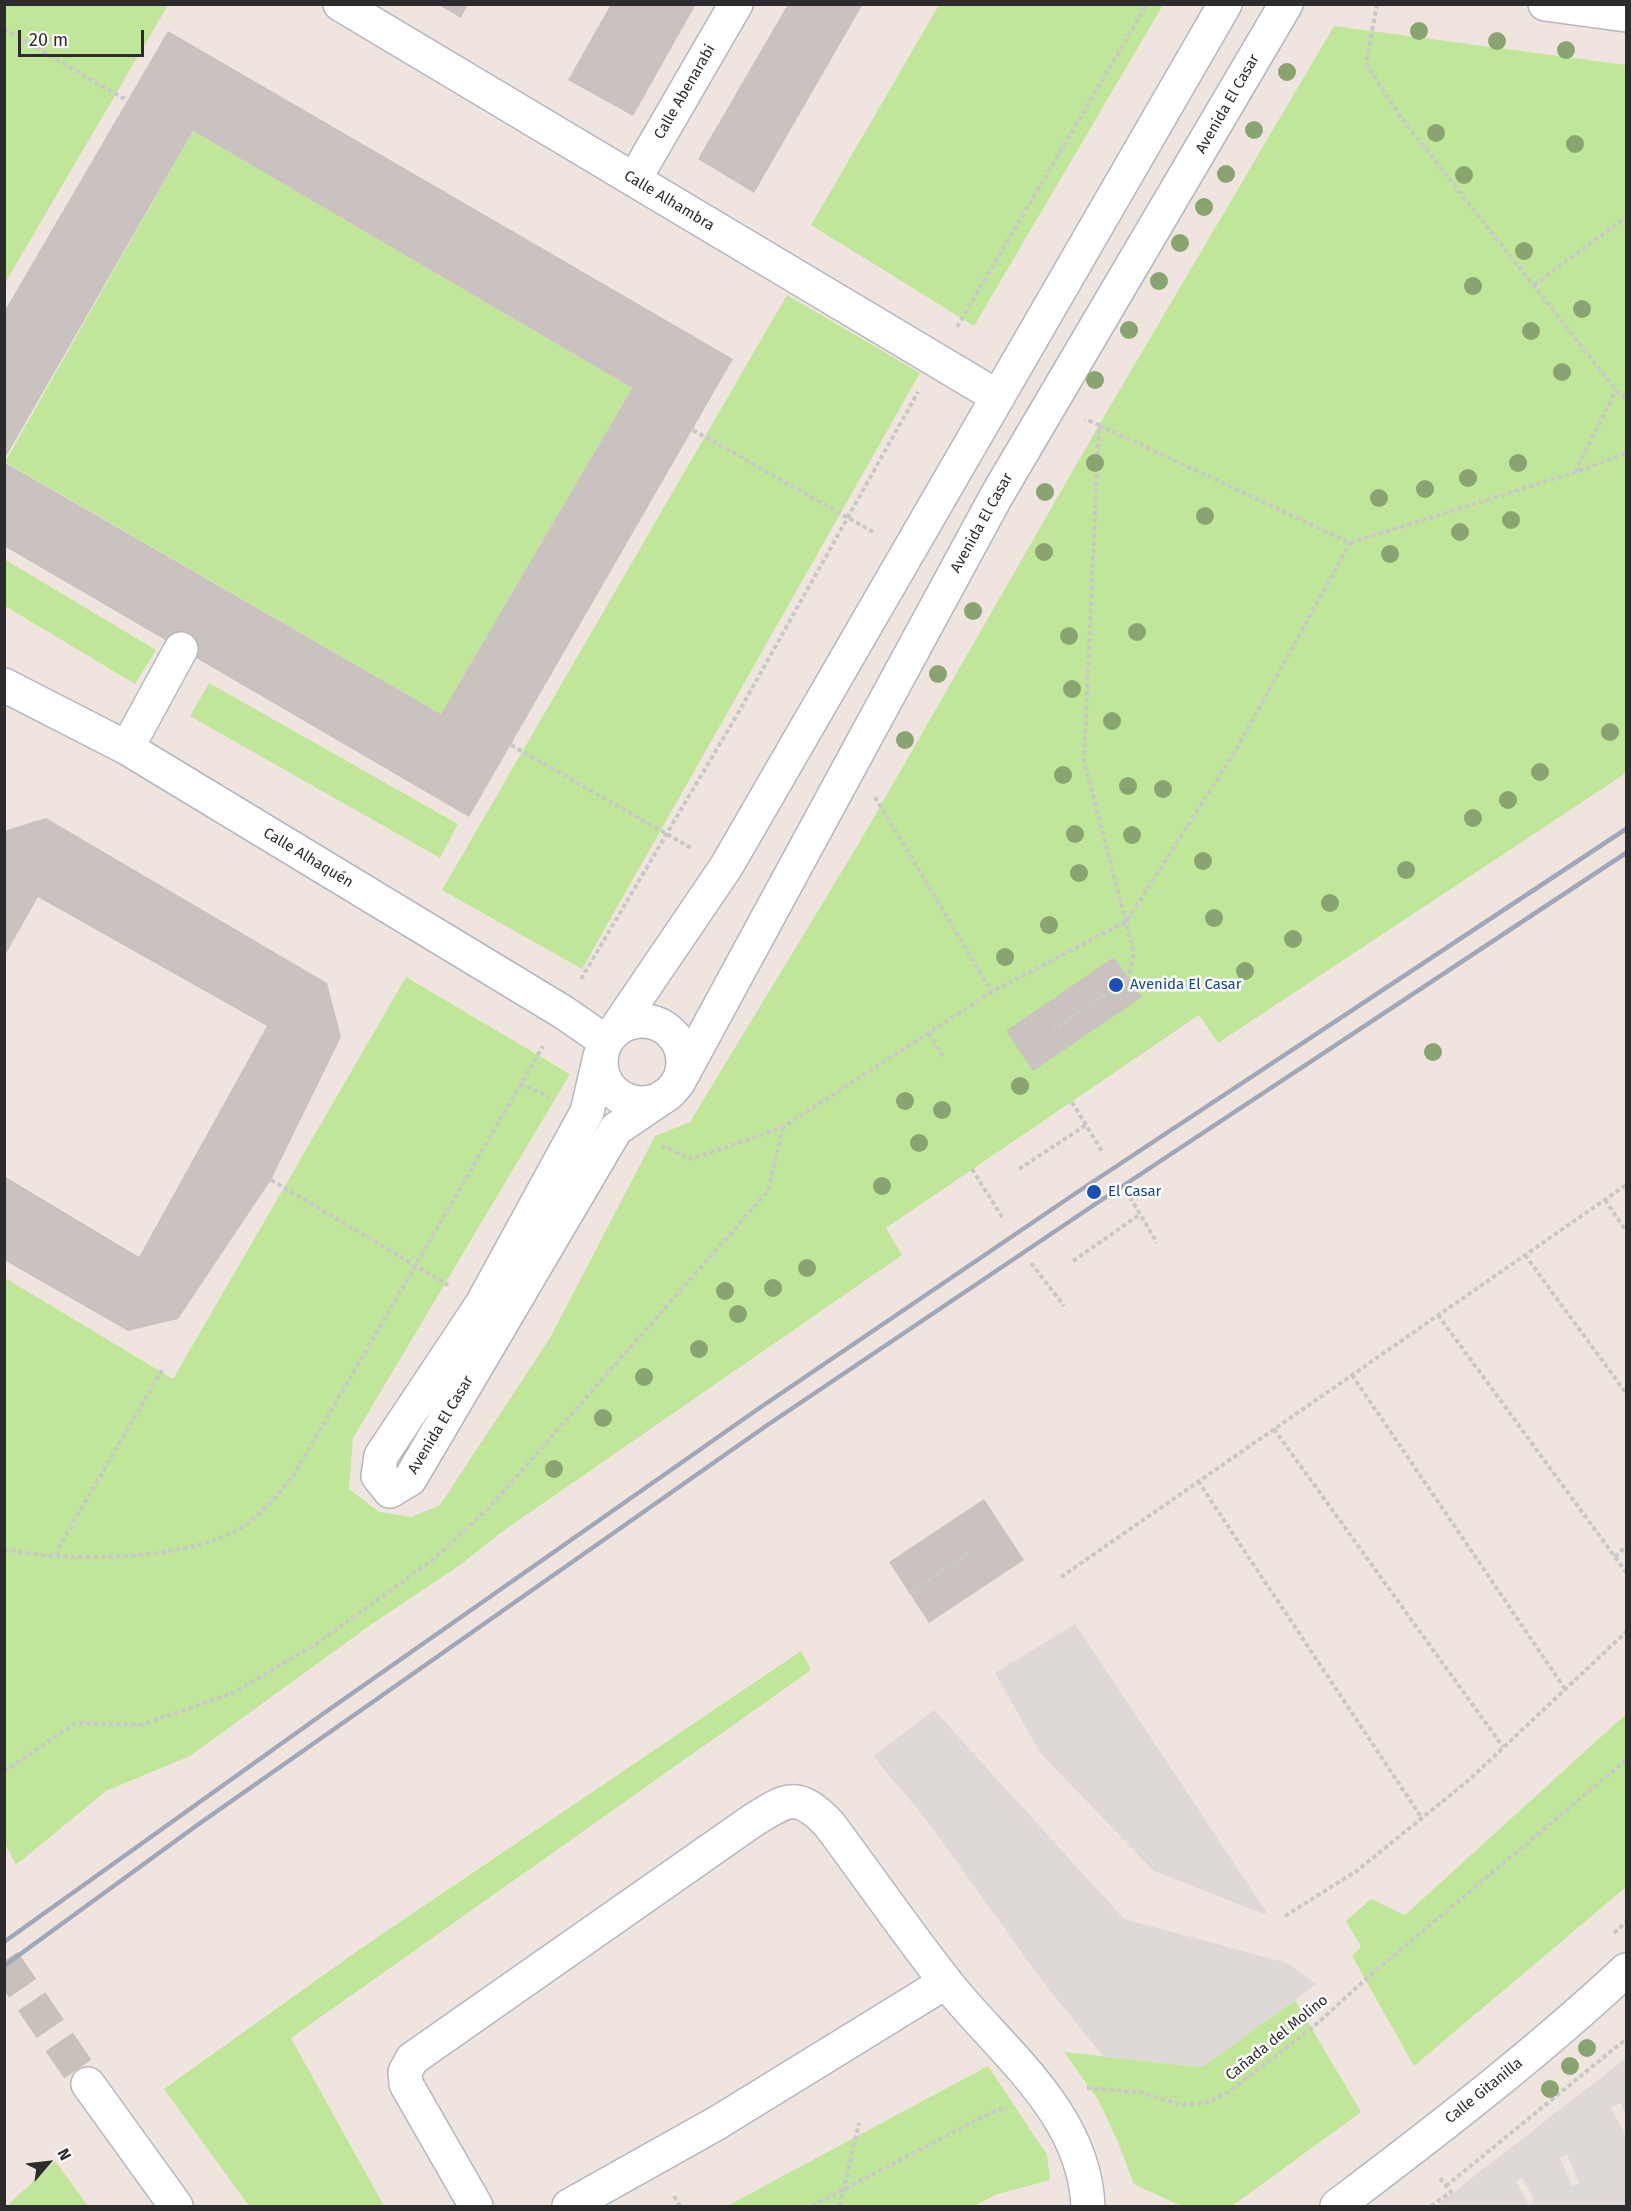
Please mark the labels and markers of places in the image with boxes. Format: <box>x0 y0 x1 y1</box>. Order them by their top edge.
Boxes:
marker: Avenida El Casar <box>1107 976 1125 994</box>
place label: Avenida El Casar <box>1130 976 1242 994</box>
marker: El Casar <box>1085 1183 1103 1201</box>
place label: El Casar <box>1108 1183 1161 1201</box>

